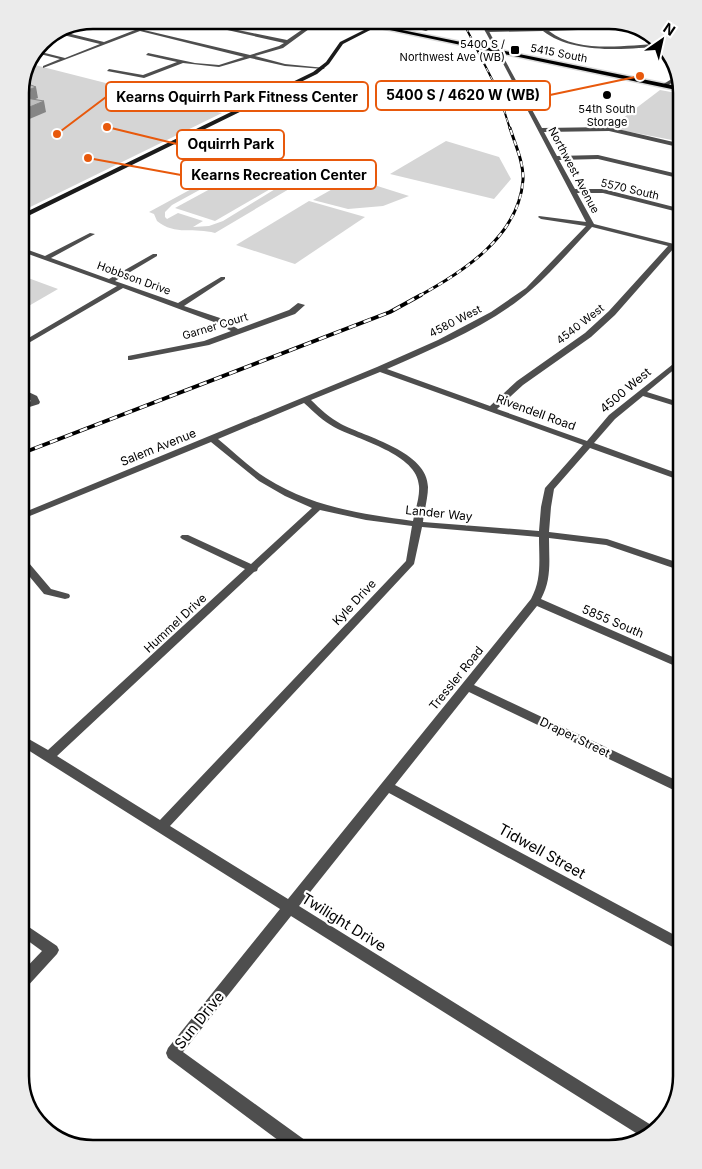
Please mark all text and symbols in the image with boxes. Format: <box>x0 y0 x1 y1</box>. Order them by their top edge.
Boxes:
north arrow <box>637 15 687 65</box>
text: N <box>660 19 679 39</box>
place label: 5400 S / Northwest Ave (WB) <box>400 37 505 64</box>
street label: 5415 South <box>529 41 589 65</box>
marker: 5400 S / Northwest Ave (WB) <box>509 44 521 56</box>
callout: 5400 S / 4620 W (WB) <box>376 81 550 110</box>
callout: Kearns Oquirrh Park Fitness Center <box>106 82 368 111</box>
text: 5400 S / 4620 W (WB) <box>386 86 540 103</box>
text: Kearns Oquirrh Park Fitness Center <box>116 88 358 105</box>
marker: 54th South Storage <box>601 89 613 101</box>
place label: 54th South Storage <box>578 102 636 129</box>
street label: Northwest Avenue <box>545 124 603 216</box>
callout: Oquirrh Park <box>177 130 284 159</box>
text: Oquirrh Park <box>188 135 275 152</box>
callout: Kearns Recreation Center <box>181 160 376 189</box>
text: Kearns Recreation Center <box>191 166 367 183</box>
street label: 5570 South <box>599 175 661 203</box>
street label: Hobbson Drive <box>95 258 173 298</box>
street label: 4540 West <box>553 301 607 347</box>
street label: 4580 West <box>427 302 484 340</box>
street label: Garner Court <box>180 309 250 343</box>
street label: 4500 West <box>596 364 654 416</box>
street label: Rivendell Road <box>494 391 578 433</box>
street label: Salem Avenue <box>118 425 198 469</box>
street label: Lander Way <box>405 502 474 524</box>
street label: Kyle Drive <box>329 576 379 628</box>
street label: Hummel Drive <box>141 590 209 656</box>
street label: 5855 South <box>580 601 646 641</box>
street label: Tressler Road <box>426 643 486 713</box>
street label: Draper Street <box>538 714 613 760</box>
street label: Tidwell Street <box>495 819 589 883</box>
street label: Twilight Drive <box>298 888 390 956</box>
street label: Sun Drive <box>170 987 228 1053</box>

